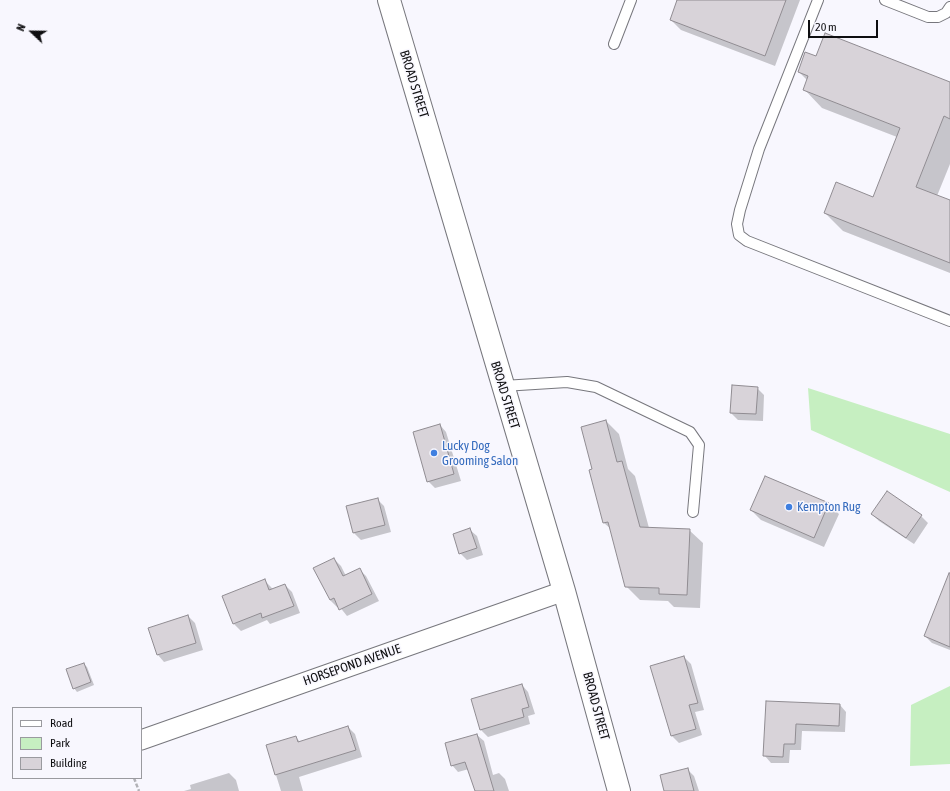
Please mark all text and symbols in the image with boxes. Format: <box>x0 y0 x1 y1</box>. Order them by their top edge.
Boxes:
north arrow <box>12 12 52 52</box>
scale bar <box>810 12 880 38</box>
text: 20 m <box>815 20 837 34</box>
text: N <box>14 22 28 33</box>
street label: BROAD STREET <box>396 48 432 120</box>
street label: BROAD STREET <box>487 359 523 431</box>
place label: Lucky Dog Grooming Salon <box>442 438 518 469</box>
marker: Lucky Dog Grooming Salon <box>429 448 439 458</box>
place label: Kempton Rug <box>797 499 861 515</box>
marker: Kempton Rug <box>784 502 794 512</box>
street label: HORSEPOND AVENUE <box>301 641 403 689</box>
street label: BROAD STREET <box>579 670 613 742</box>
legend <box>12 707 142 779</box>
text: Road <box>50 716 73 730</box>
text: Park <box>50 736 70 750</box>
text: Building <box>50 756 87 770</box>

